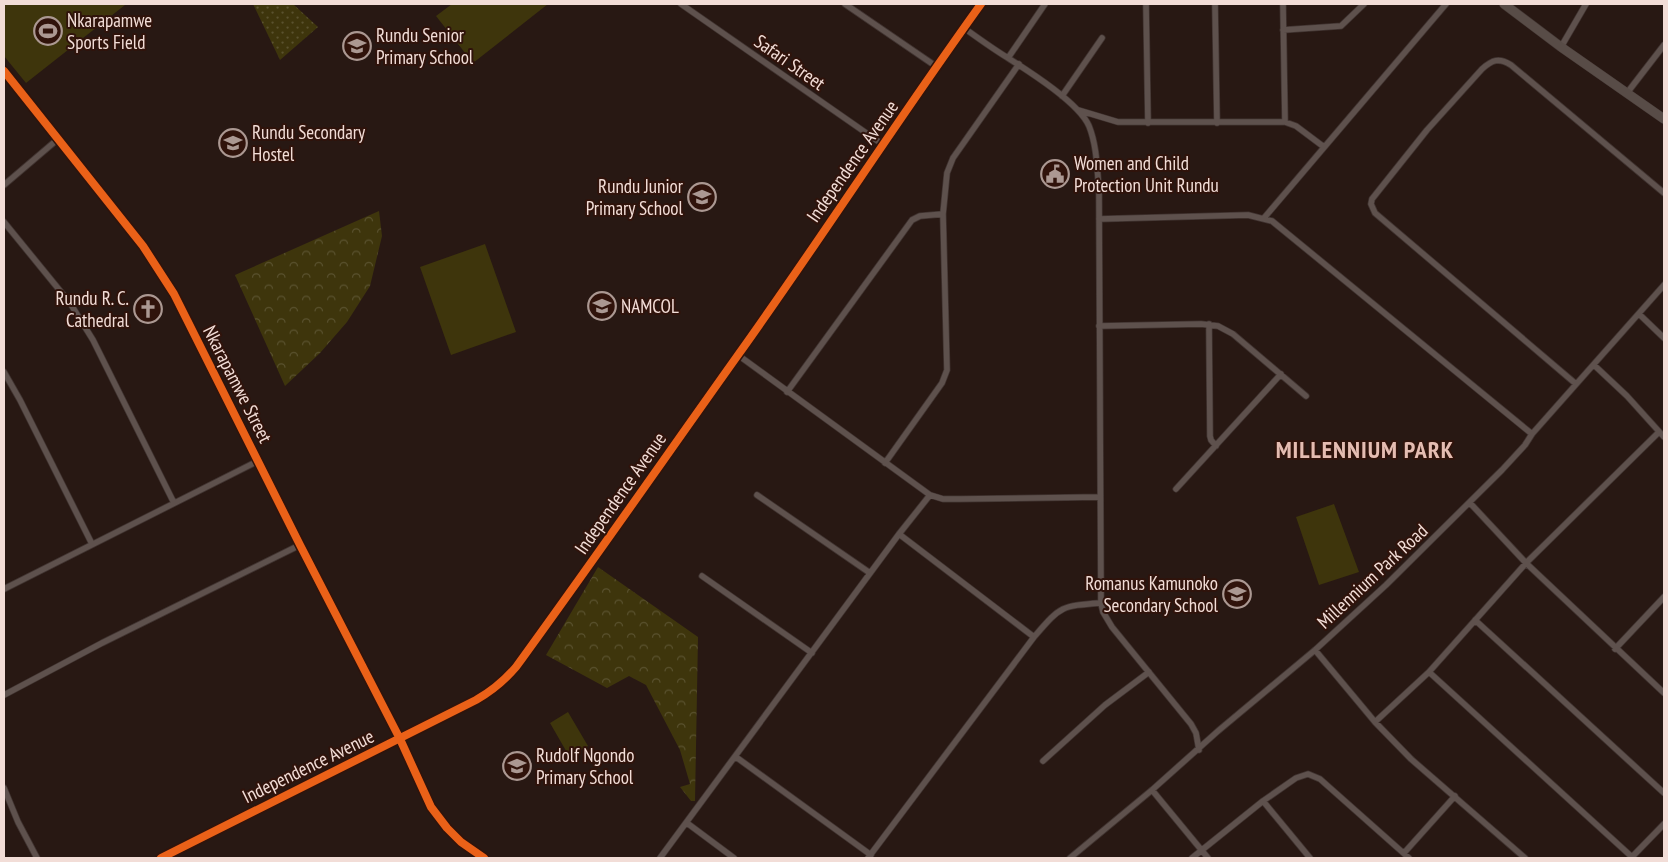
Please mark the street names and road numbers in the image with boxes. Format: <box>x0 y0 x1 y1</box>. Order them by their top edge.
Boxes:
street label: Safari Street <box>750 29 831 95</box>
street label: Independence Avenue <box>801 95 903 227</box>
street label: Nkarapamwe Street <box>198 321 278 447</box>
street label: Independence Avenue <box>569 427 671 559</box>
street label: Millennium Park Road <box>1312 519 1432 633</box>
street label: Independence Avenue <box>238 724 378 808</box>

